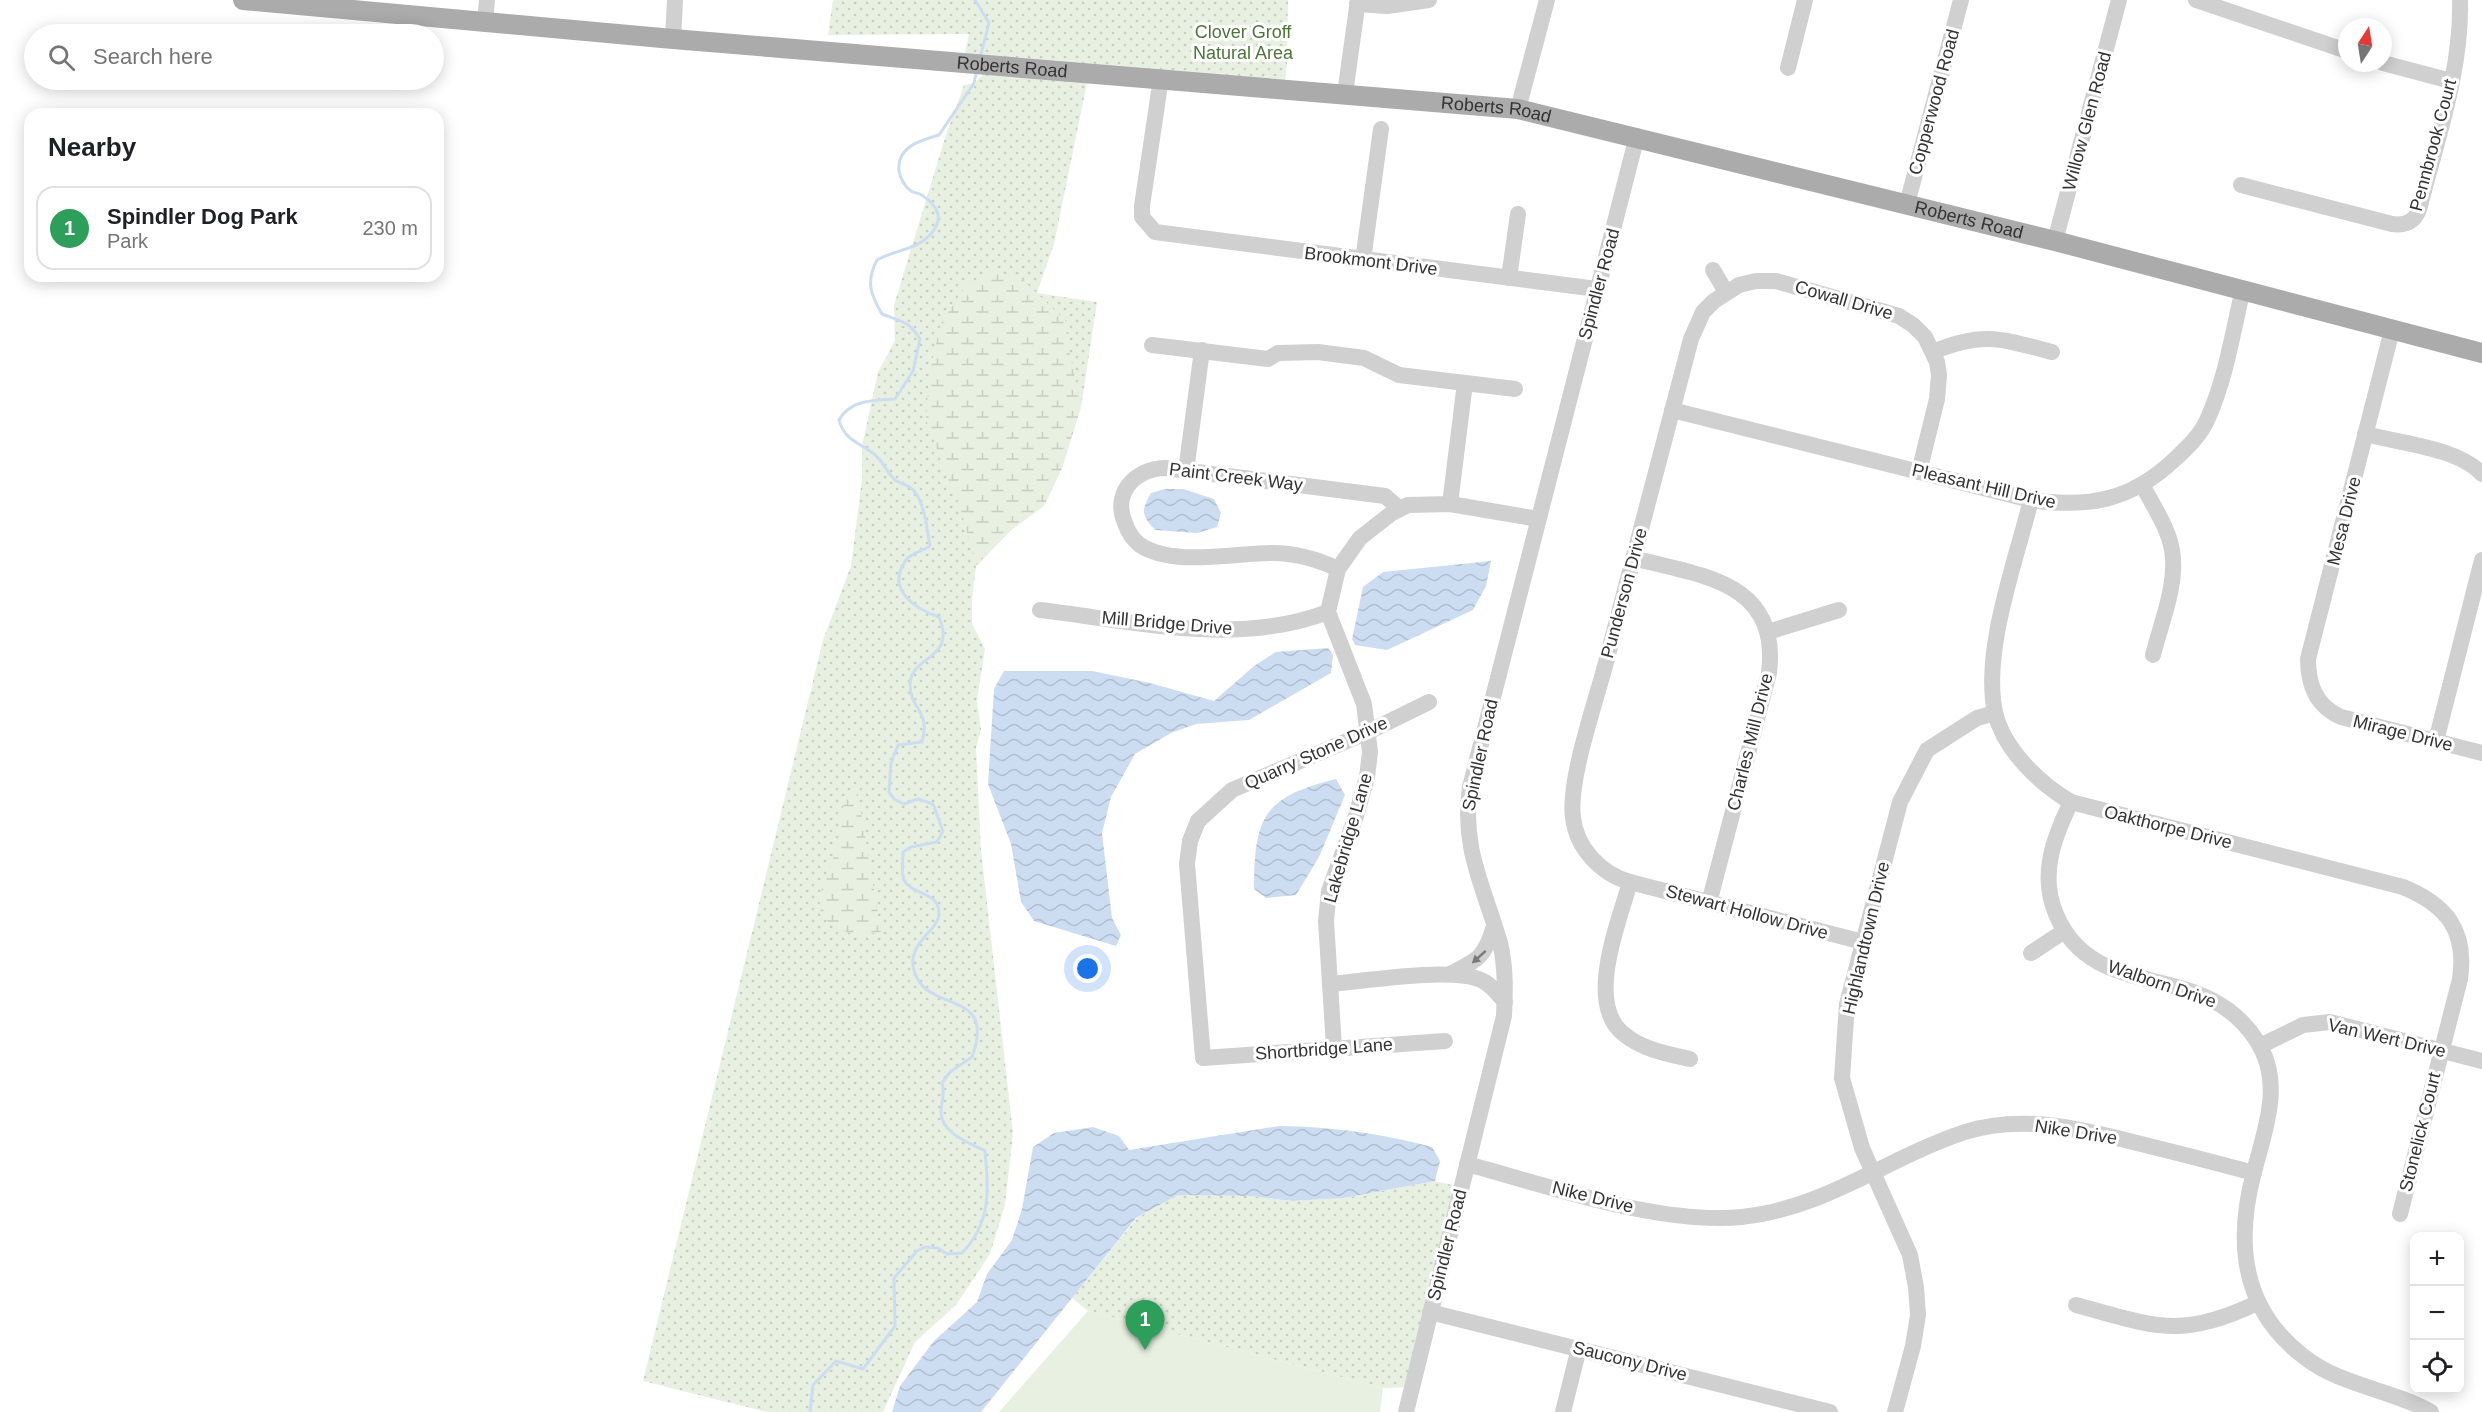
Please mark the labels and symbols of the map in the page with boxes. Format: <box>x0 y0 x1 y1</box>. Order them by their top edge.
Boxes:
north arrow <box>2338 18 2392 72</box>
park label: Clover Groff Natural Area <box>1193 22 1294 63</box>
street label: Copperwood Road <box>1905 27 1963 177</box>
street label: Willow Glen Road <box>2059 49 2115 193</box>
street label: Roberts Road <box>956 53 1068 82</box>
street label: Pennbrook Court <box>2406 77 2460 213</box>
street label: Roberts Road <box>1440 93 1553 127</box>
street label: Roberts Road <box>1913 197 2025 243</box>
street label: Spindler Road <box>1575 226 1623 342</box>
street label: Brookmont Drive <box>1303 243 1439 279</box>
street label: Cowall Drive <box>1793 276 1895 324</box>
street label: Paint Creek Way <box>1168 459 1304 495</box>
street label: Pleasant Hill Drive <box>1910 460 2058 512</box>
street label: Mesa Drive <box>2323 474 2365 568</box>
street label: Punderson Drive <box>1597 526 1651 660</box>
street label: Mill Bridge Drive <box>1101 607 1233 639</box>
street label: Charles Mill Drive <box>1723 671 1777 813</box>
street label: Spindler Road <box>1458 697 1502 813</box>
street label: Mirage Drive <box>2351 711 2455 755</box>
street label: Quarry Stone Drive <box>1242 713 1390 793</box>
street label: Lakebridge Lane <box>1320 771 1376 905</box>
street label: Oakthorpe Drive <box>2102 801 2234 853</box>
street label: Highlandtown Drive <box>1839 860 1893 1016</box>
street label: Stewart Hollow Drive <box>1664 881 1830 943</box>
one-way arrow <box>1472 950 1487 963</box>
your location <box>1073 954 1102 983</box>
street label: Walborn Drive <box>2105 956 2219 1012</box>
street label: Van Wert Drive <box>2326 1015 2448 1061</box>
street label: Shortbridge Lane <box>1254 1034 1394 1064</box>
street label: Stonelick Court <box>2396 1070 2444 1194</box>
street label: Nike Drive <box>2033 1116 2119 1148</box>
street label: Nike Drive <box>1550 1177 1636 1217</box>
street label: Spindler Road <box>1423 1187 1471 1303</box>
pin: 1 <box>1126 1300 1164 1350</box>
street label: Saucony Drive <box>1571 1337 1689 1385</box>

